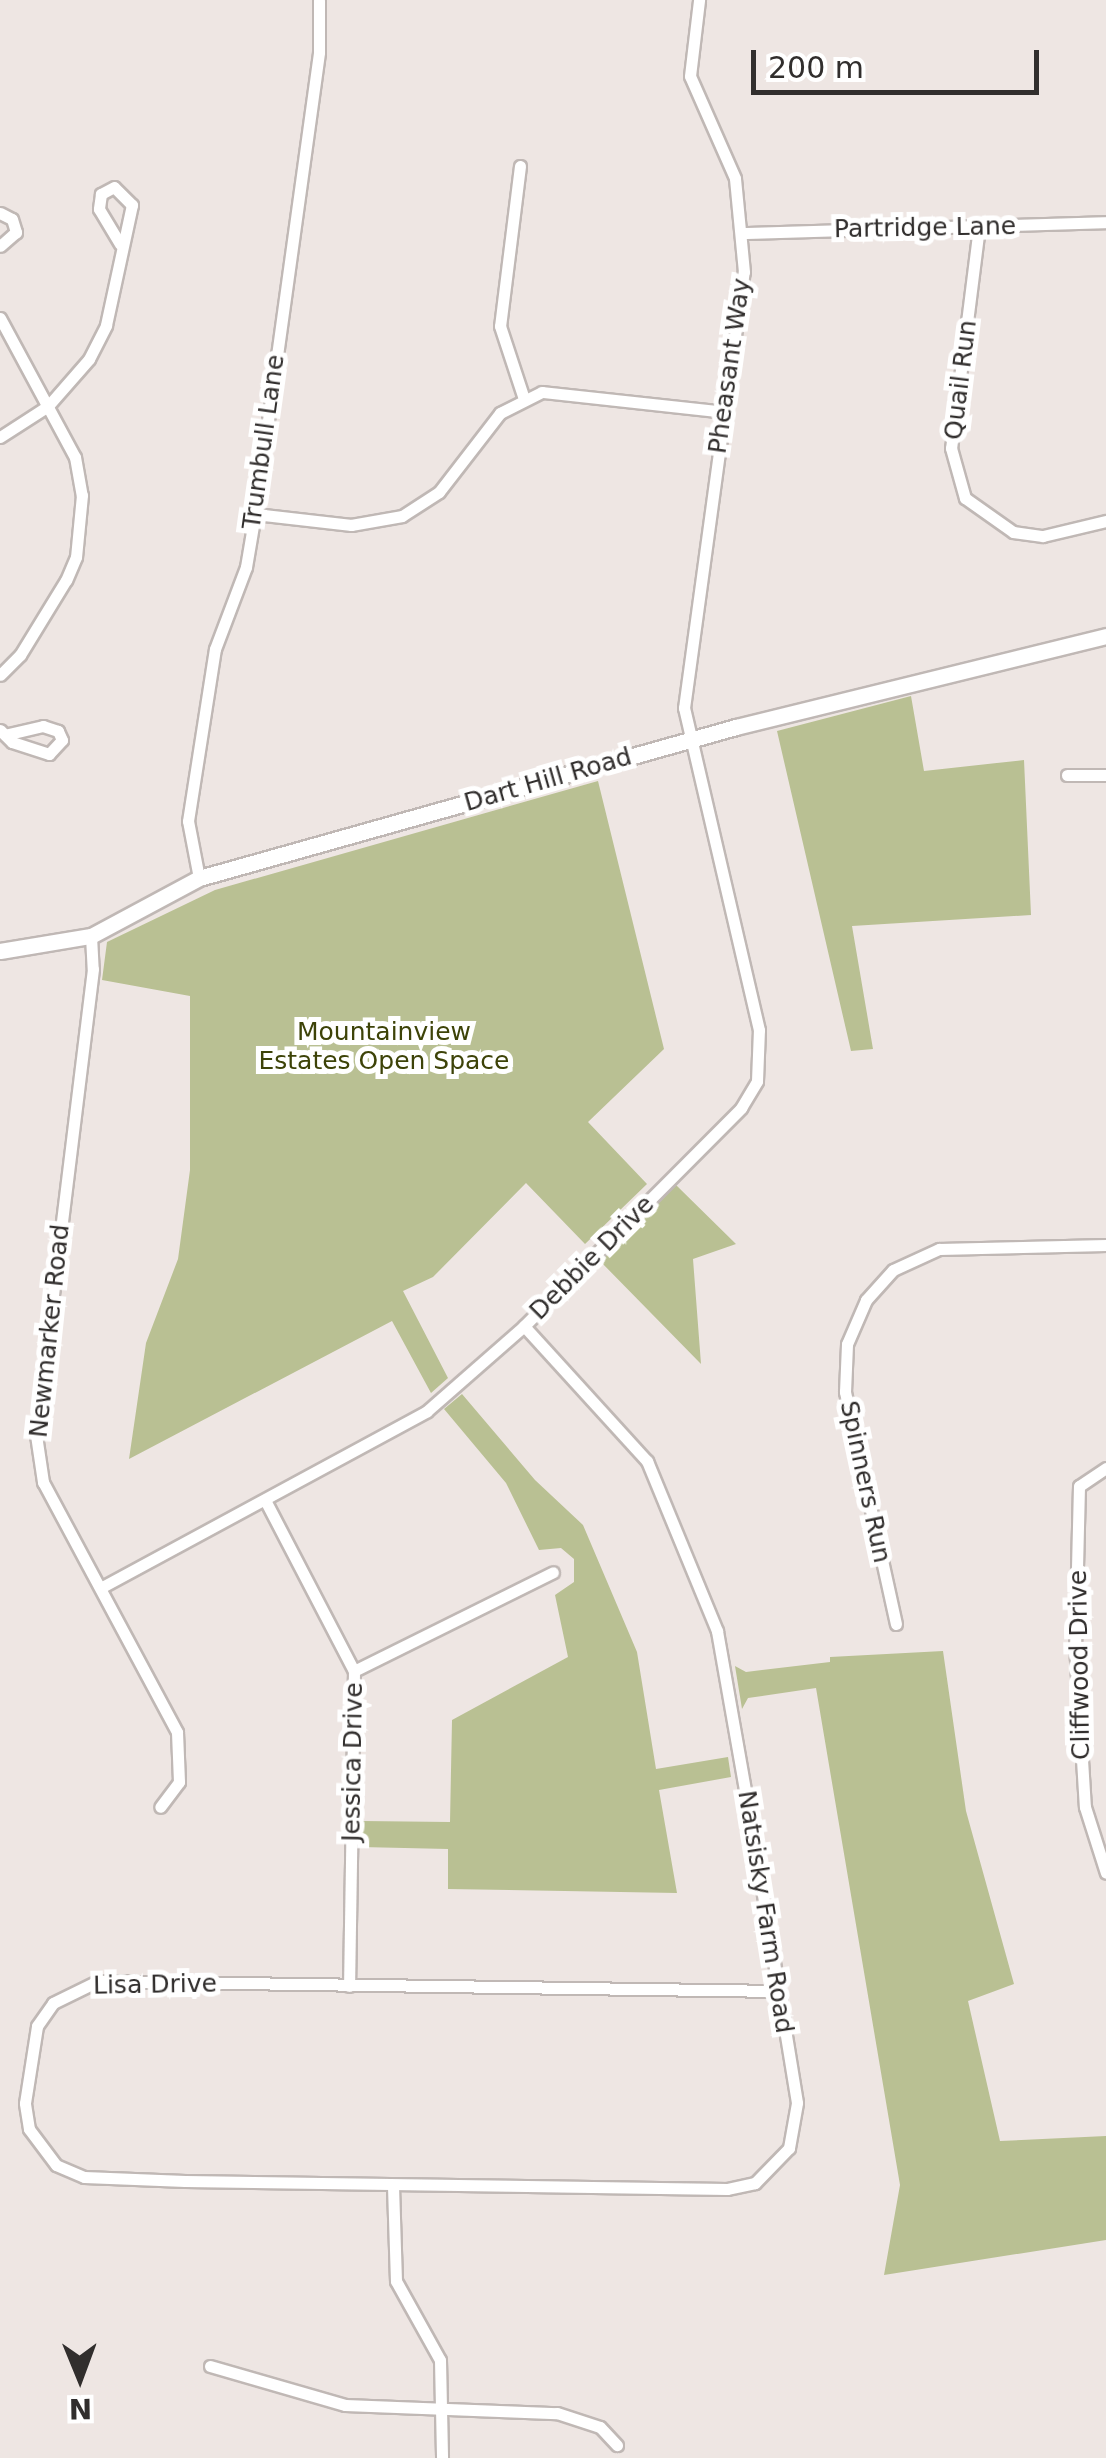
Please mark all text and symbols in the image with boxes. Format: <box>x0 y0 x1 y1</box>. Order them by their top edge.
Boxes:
scale bar <box>756 30 1044 92</box>
text: 200 m <box>768 50 864 85</box>
street label: Partridge Lane <box>834 211 1016 245</box>
street label: Pheasant Way <box>703 276 757 456</box>
street label: Quail Run <box>939 318 983 442</box>
street label: Trumbull Lane <box>237 353 291 531</box>
street label: Dart Hill Road <box>461 742 635 818</box>
park label: Mountainview Estates Open Space <box>258 1018 510 1077</box>
street label: Debbie Drive <box>524 1190 660 1326</box>
street label: Newmarker Road <box>24 1223 76 1439</box>
street label: Spinners Run <box>833 1398 897 1566</box>
street label: Cliffwood Drive <box>1063 1570 1097 1760</box>
street label: Jessica Drive <box>337 1682 369 1842</box>
street label: Natsisky Farm Road <box>731 1788 799 2036</box>
street label: Lisa Drive <box>93 1969 217 2001</box>
north arrow <box>30 2328 130 2428</box>
text: N <box>69 2392 93 2425</box>

